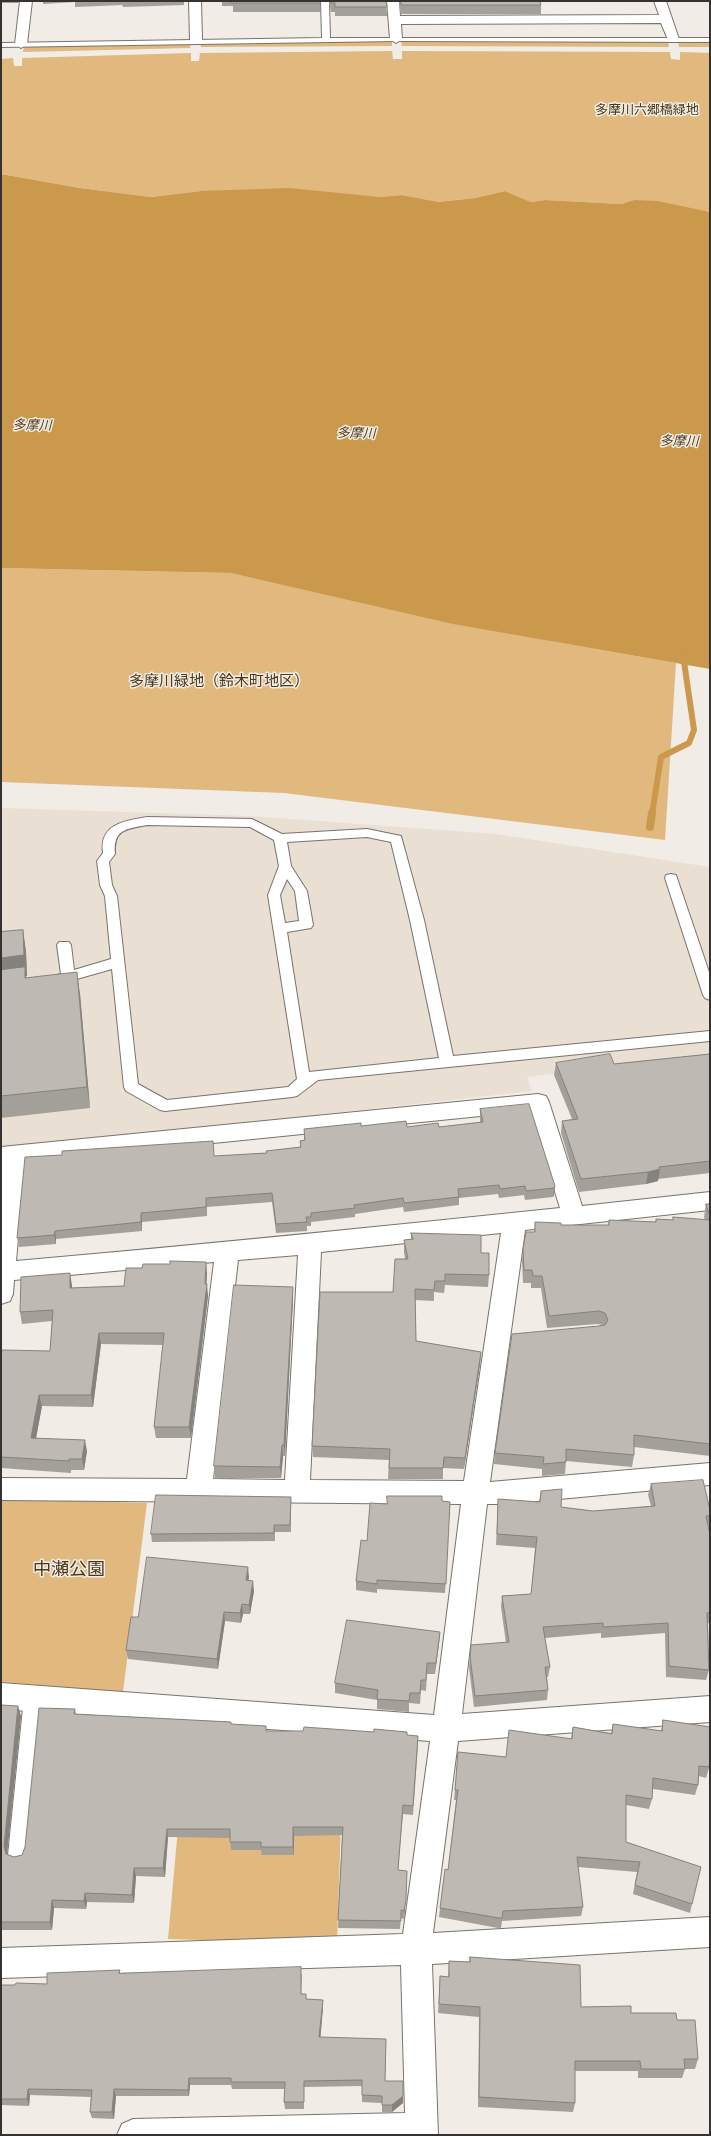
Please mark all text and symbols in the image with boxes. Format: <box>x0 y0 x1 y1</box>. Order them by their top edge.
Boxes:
park label: 多摩川六郷橋緑地 <box>595 103 699 119</box>
water label: 多摩川 <box>12 418 52 434</box>
water label: 多摩川 <box>336 426 376 442</box>
water label: 多摩川 <box>659 434 699 450</box>
park label: 多摩川緑地（鈴木町地区） <box>129 673 309 691</box>
park label: 中瀬公園 <box>33 1559 105 1581</box>

